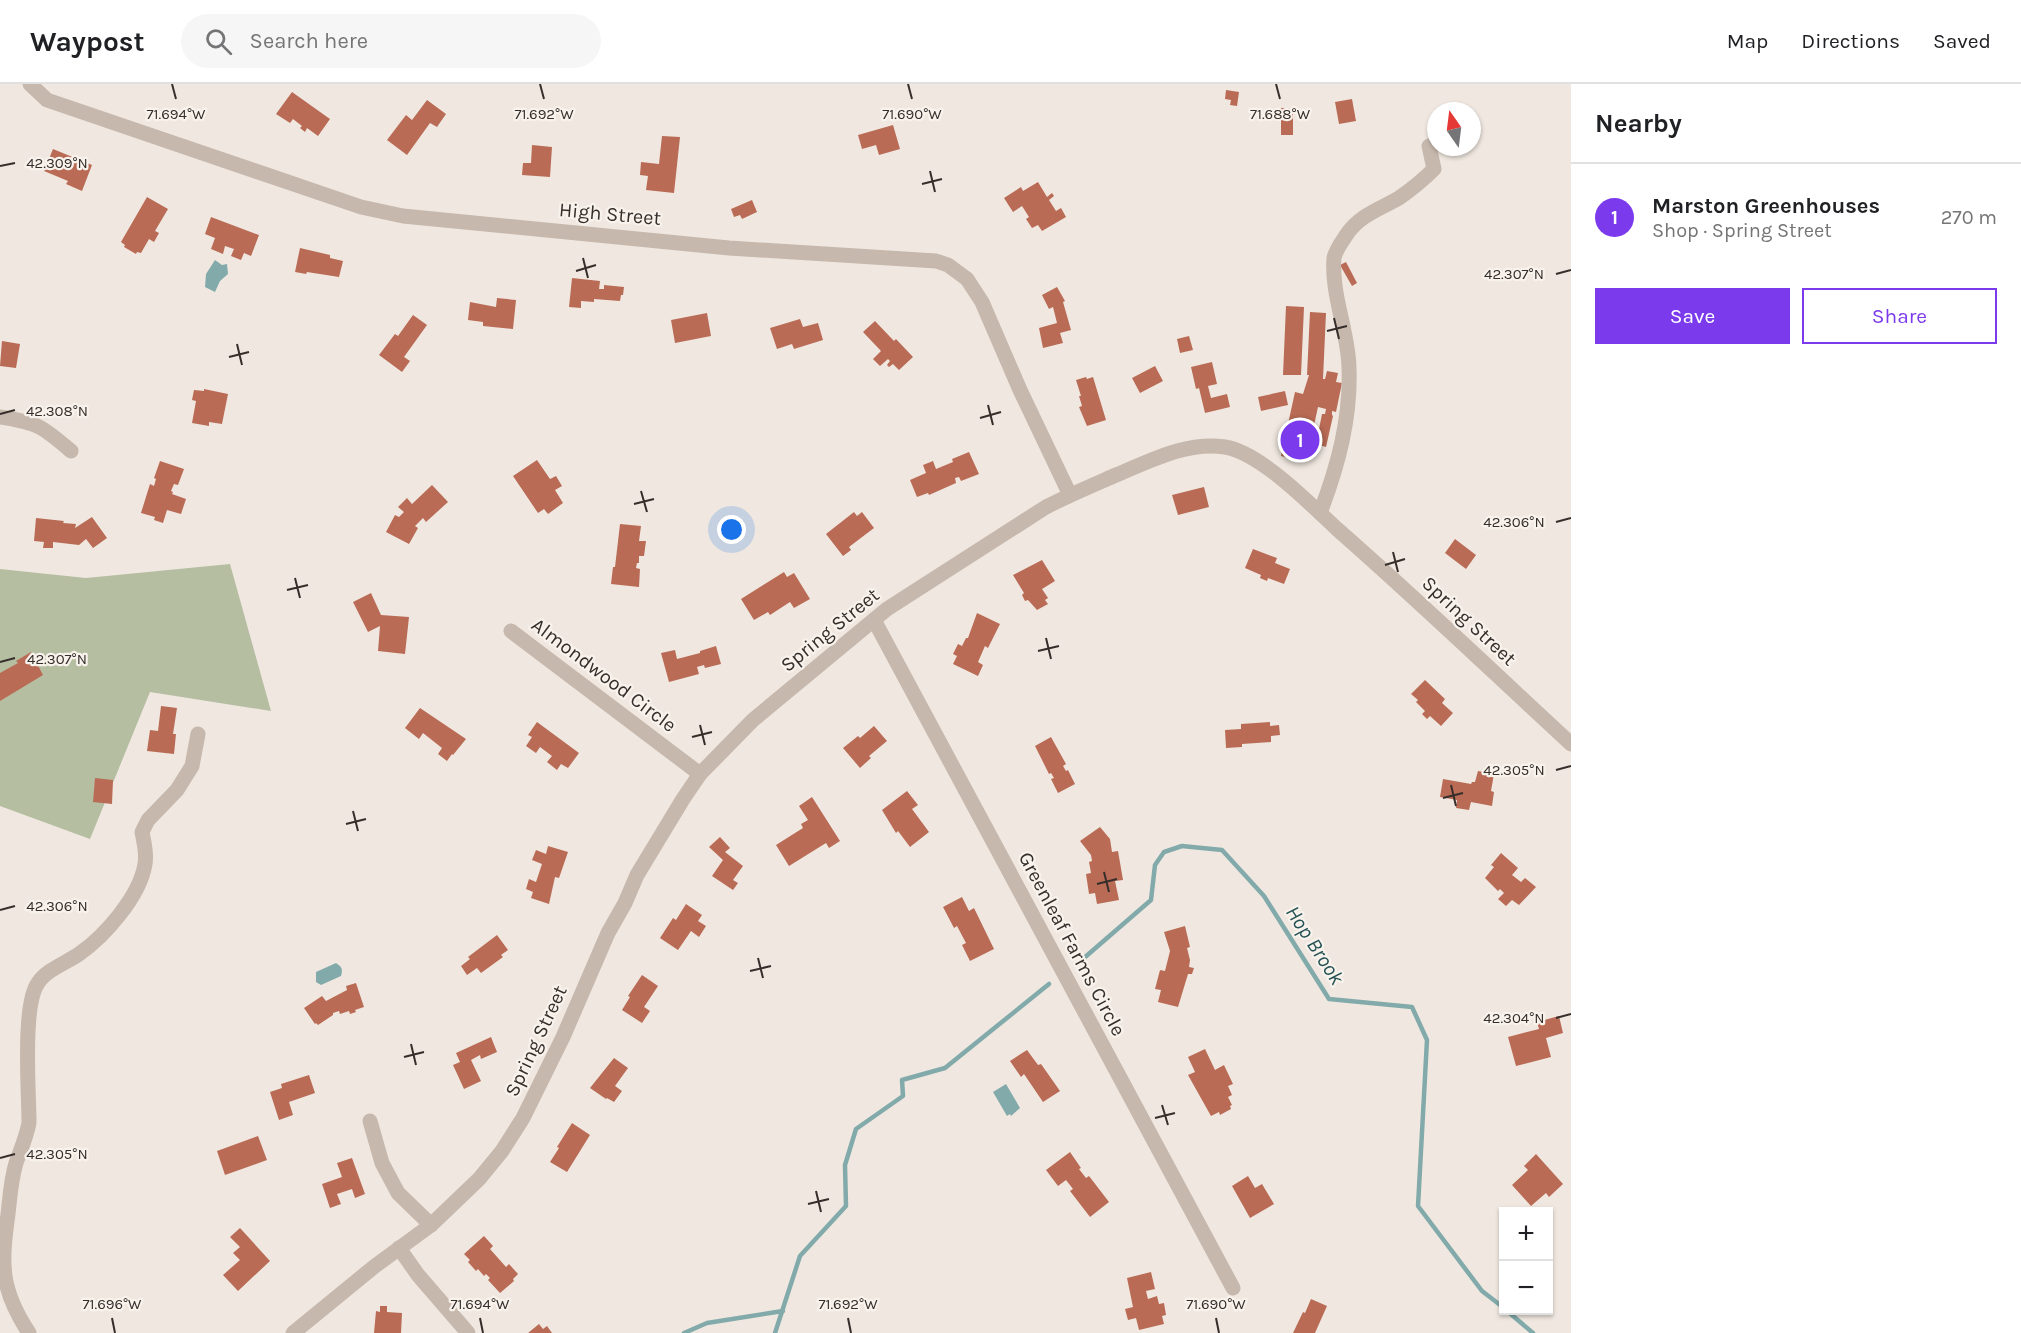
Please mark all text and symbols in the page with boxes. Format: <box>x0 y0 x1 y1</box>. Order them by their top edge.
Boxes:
search box <box>181 14 601 68</box>
text: Waypost <box>30 25 145 58</box>
icon: search <box>202 25 235 58</box>
text: Search here <box>250 28 368 54</box>
text: Map <box>1727 29 1768 53</box>
text: Directions <box>1801 29 1900 53</box>
text: Saved <box>1933 29 1991 53</box>
north arrow <box>1427 102 1481 156</box>
text: 71.694°W <box>147 105 206 123</box>
text: 71.692°W <box>514 105 574 123</box>
text: 71.690°W <box>882 105 942 123</box>
text: 71.688°W <box>1250 105 1311 123</box>
text: Nearby <box>1595 108 1682 139</box>
text: 42.309°N <box>26 154 88 172</box>
text: Marston Greenhouses <box>1652 193 1880 219</box>
street label: High Street <box>558 198 662 230</box>
text: 1 <box>1611 206 1618 229</box>
text: 270 m <box>1941 206 1997 229</box>
text: Shop · Spring Street <box>1652 219 1832 242</box>
text: 42.307°N <box>1484 265 1544 283</box>
button: Save <box>1595 288 1790 344</box>
button: Share <box>1802 288 1997 344</box>
text: 42.308°N <box>26 402 88 420</box>
pin: 1 <box>1280 418 1320 462</box>
text: 42.306°N <box>1483 513 1545 531</box>
your location <box>717 515 746 544</box>
street label: Spring Street <box>1417 572 1521 671</box>
street label: Spring Street <box>776 583 884 677</box>
street label: Almondwood Circle <box>527 613 681 737</box>
text: 42.307°N <box>27 650 87 668</box>
text: 42.305°N <box>1483 761 1545 779</box>
street label: Greenleaf Farms Circle <box>1014 848 1130 1040</box>
text: 42.306°N <box>26 897 88 915</box>
water label: Hop Brook <box>1281 901 1349 989</box>
street label: Spring Street <box>500 981 572 1100</box>
text: 42.304°N <box>1483 1009 1545 1027</box>
text: 42.305°N <box>26 1145 88 1163</box>
map controls <box>1499 1207 1553 1315</box>
button: + <box>1499 1207 1553 1261</box>
button: − <box>1499 1261 1553 1315</box>
text: 71.696°W <box>82 1295 142 1313</box>
text: 71.694°W <box>451 1295 510 1313</box>
text: 71.692°W <box>818 1295 878 1313</box>
text: 71.690°W <box>1186 1295 1246 1313</box>

